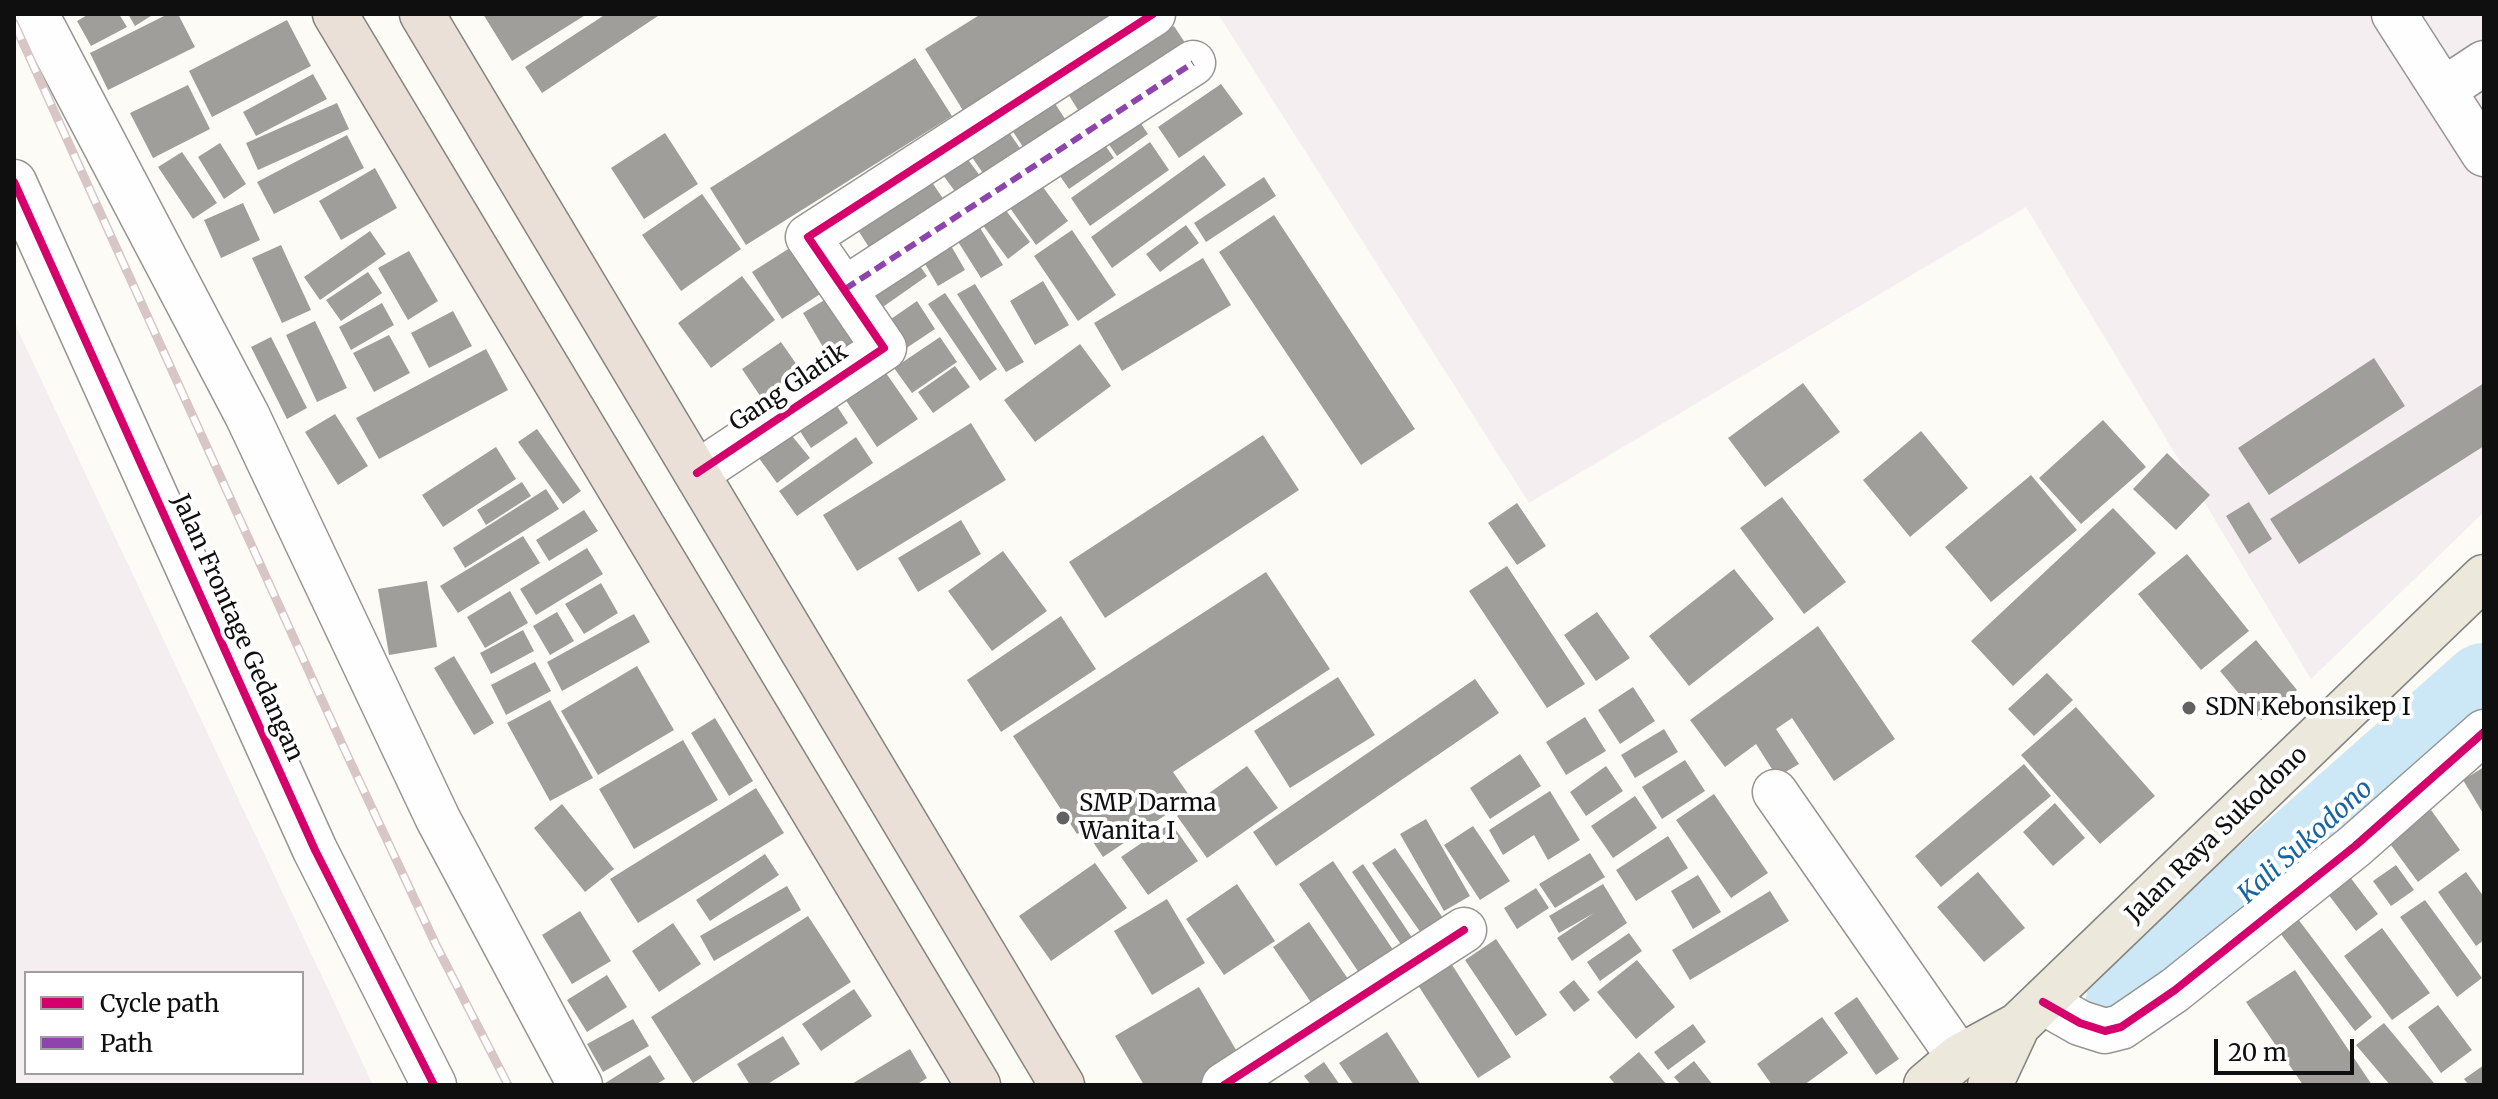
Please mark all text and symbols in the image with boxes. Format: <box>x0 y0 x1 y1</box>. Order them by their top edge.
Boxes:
street label: Gang Glatik <box>725 338 853 438</box>
street label: Jalan Frontage Gedangan <box>165 490 309 766</box>
place label: SDN Kebonsikep I <box>2205 694 2411 722</box>
marker: SDN Kebonsikep I <box>2180 699 2198 717</box>
street label: Jalan Raya Sukodono <box>2120 741 2314 929</box>
water label: Kali Sukodono <box>2232 774 2380 910</box>
place label: SMP Darma Wanita I <box>1079 790 1216 846</box>
marker: SMP Darma Wanita I <box>1054 809 1072 827</box>
legend <box>24 971 304 1075</box>
text: Cycle path <box>100 988 219 1019</box>
scale bar <box>2218 1023 2358 1073</box>
text: Path <box>100 1028 153 1059</box>
text: 20 m <box>2228 1037 2287 1068</box>

